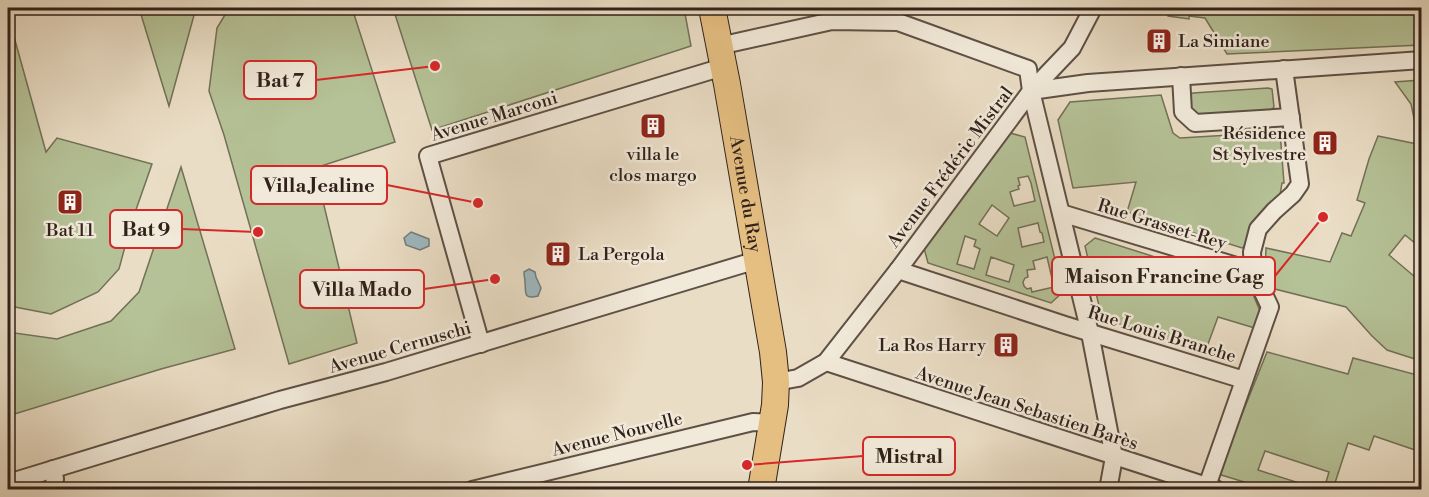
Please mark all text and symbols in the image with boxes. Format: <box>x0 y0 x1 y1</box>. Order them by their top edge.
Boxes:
building icon: La Simiane <box>1144 26 1174 56</box>
place label: La Simiane <box>1178 30 1270 53</box>
callout: Bat 7 <box>244 61 316 99</box>
text: Bat 7 <box>256 69 304 94</box>
street label: Avenue Frédéric Mistral <box>882 82 1019 253</box>
street label: Avenue Marconi <box>427 86 560 147</box>
building icon: villa le clos margo <box>638 111 668 141</box>
place label: Résidence St Sylvestre <box>1212 122 1306 166</box>
building icon: Résidence St Sylvestre <box>1310 128 1340 158</box>
street label: Avenue du Ray <box>724 133 767 254</box>
place label: villa le clos margo <box>609 143 697 187</box>
callout: Villa Jealine <box>251 166 387 204</box>
text: Villa Jealine <box>262 174 375 199</box>
building icon: Bat 11 <box>55 187 85 217</box>
street label: Rue Grasset-Rey <box>1094 194 1230 255</box>
callout: Bat 9 <box>110 210 182 248</box>
text: Bat 9 <box>122 218 170 243</box>
place label: Bat 11 <box>45 219 94 242</box>
building icon: La Pergola <box>543 239 573 269</box>
place label: La Pergola <box>578 243 665 266</box>
callout: Maison Francine Gag <box>1052 257 1275 295</box>
text: Maison Francine Gag <box>1065 265 1264 290</box>
callout: Villa Mado <box>300 270 424 308</box>
text: Villa Mado <box>311 278 412 303</box>
street label: Rue Louis Branche <box>1085 301 1239 368</box>
street label: Avenue Cernuschi <box>325 316 474 379</box>
building icon: La Ros Harry <box>991 330 1021 360</box>
place label: La Ros Harry <box>878 334 986 357</box>
street label: Avenue Jean Sebastien Barès <box>912 361 1141 455</box>
street label: Avenue Nouvelle <box>548 407 685 462</box>
callout: Mistral <box>863 437 955 475</box>
text: Mistral <box>875 445 944 470</box>

